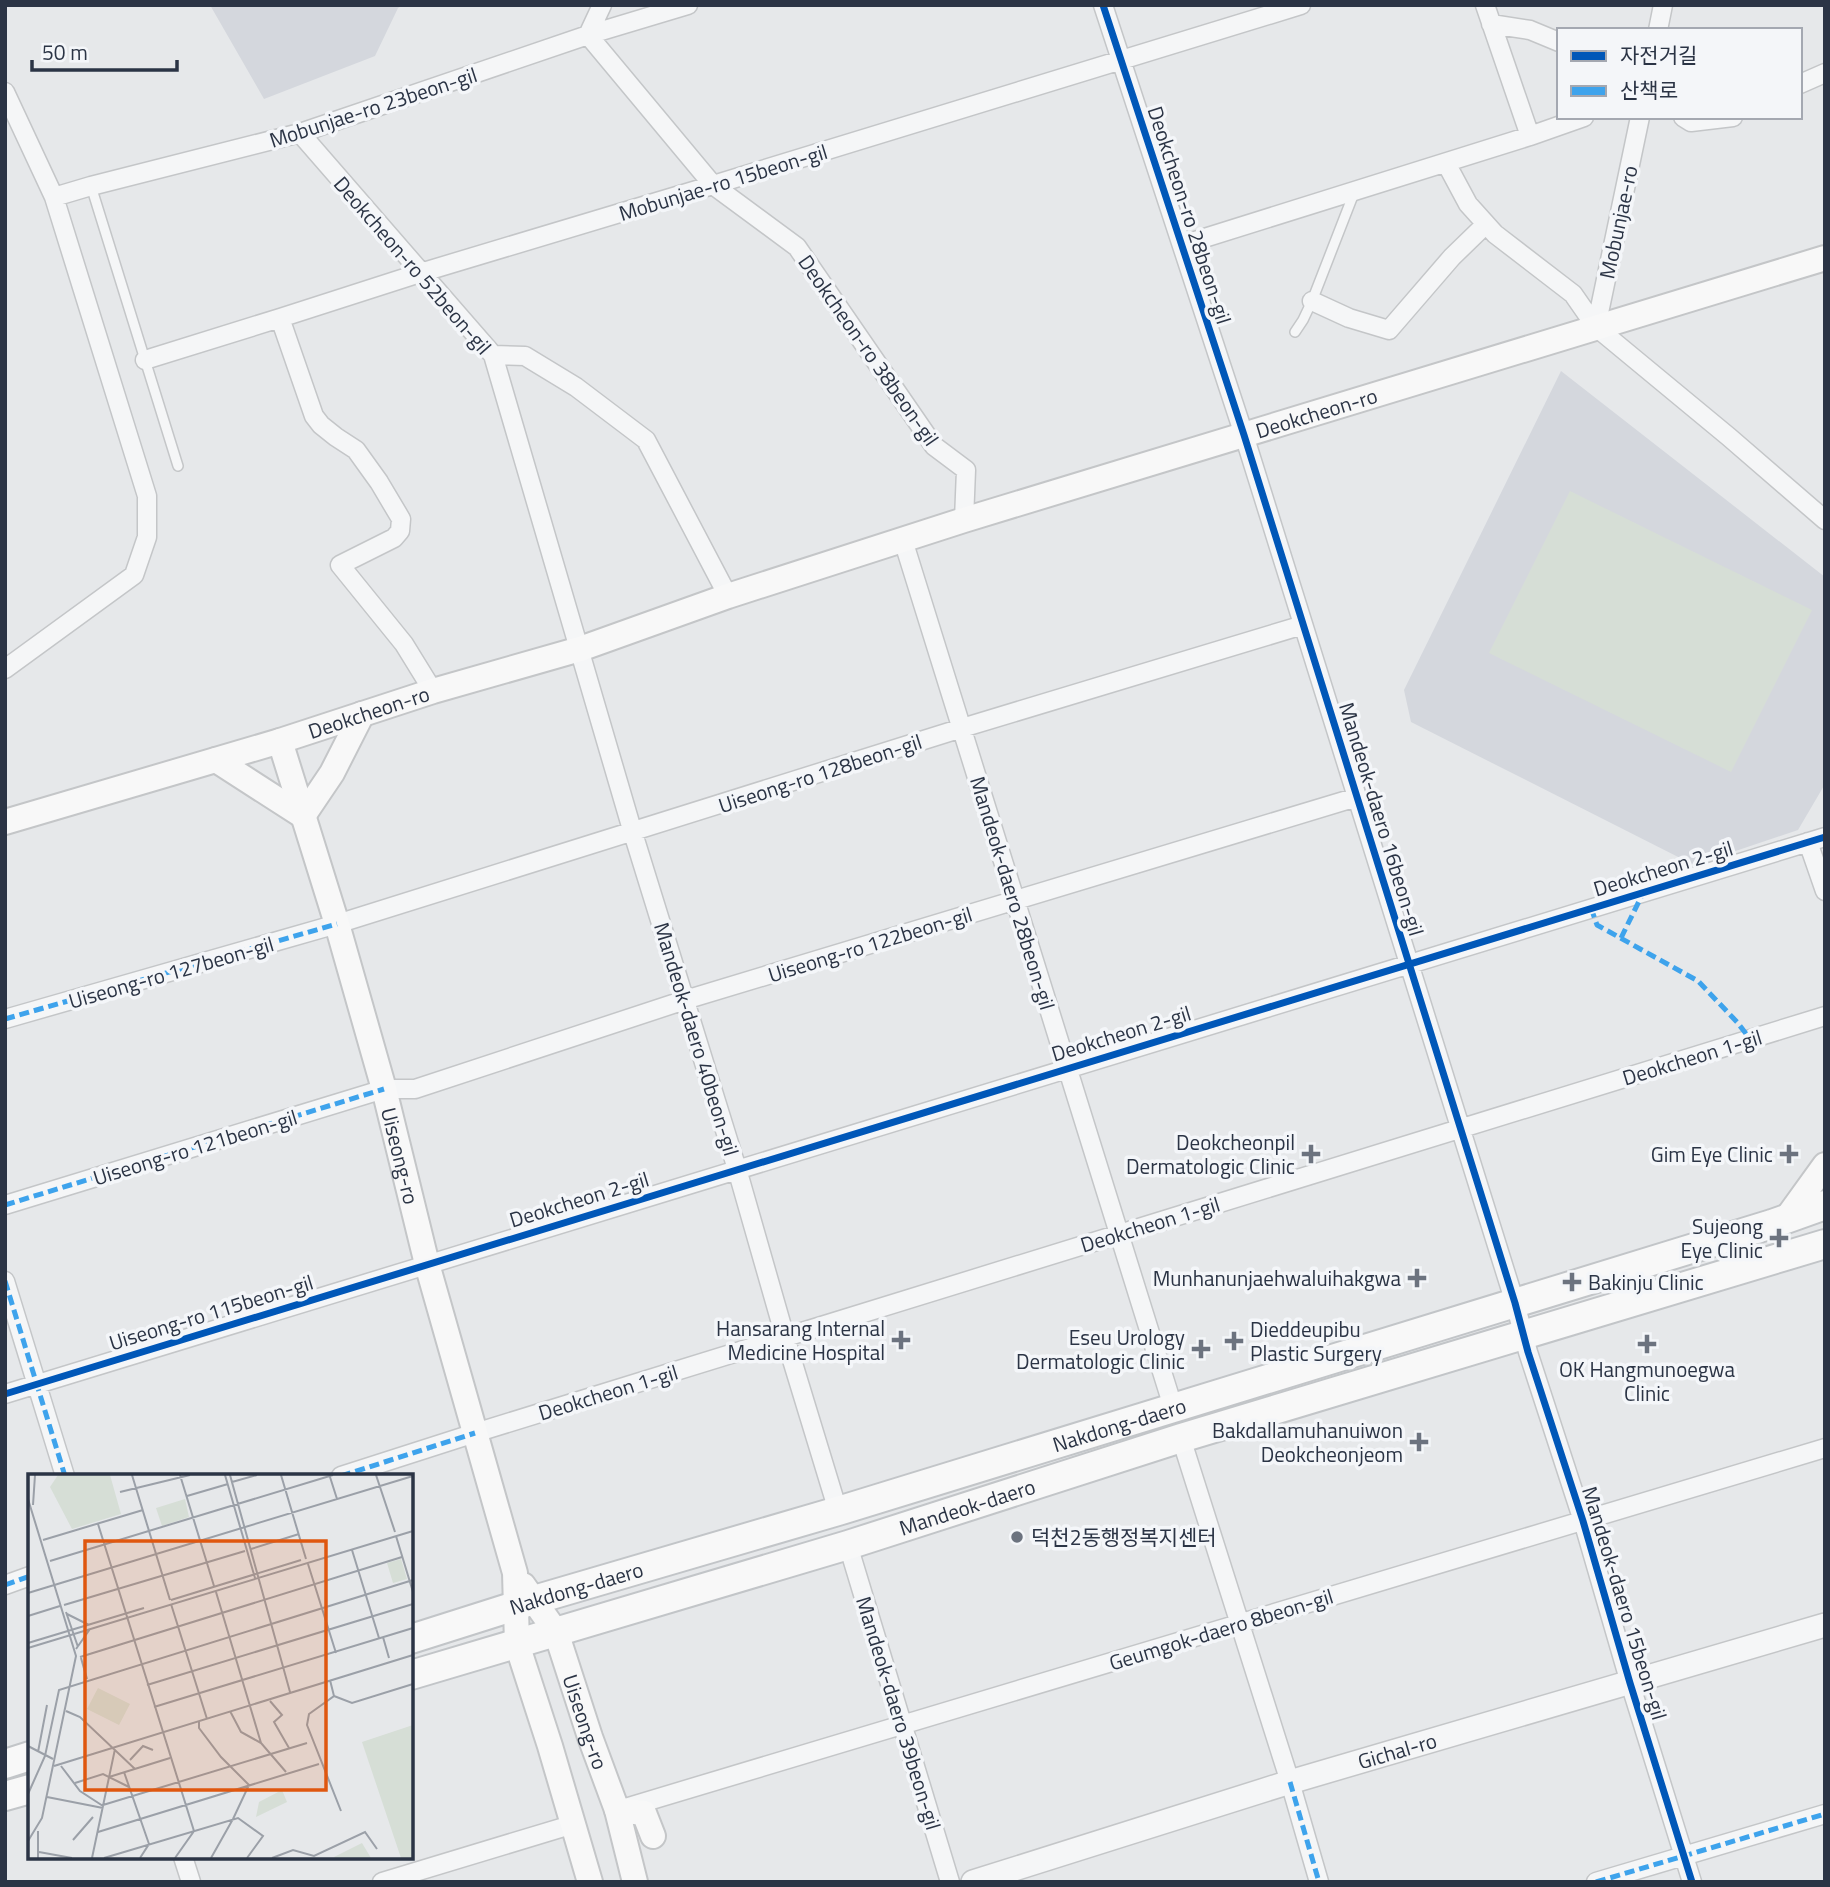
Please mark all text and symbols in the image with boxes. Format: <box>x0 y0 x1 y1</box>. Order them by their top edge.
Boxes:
scale bar <box>32 28 177 72</box>
legend <box>1557 28 1802 119</box>
text: 50 m <box>42 36 88 68</box>
text: 자전거길 <box>1620 39 1697 71</box>
street label: Mobunjae-ro 23beon-gil <box>265 58 481 156</box>
text: 산책로 <box>1620 74 1678 106</box>
street label: Deokcheon-ro 28beon-gil <box>1140 102 1240 328</box>
street label: Mobunjae-ro 15beon-gil <box>615 135 831 229</box>
street label: Mobunjae-ro <box>1590 162 1646 282</box>
street label: Deokcheon-ro 52beon-gil <box>326 169 500 361</box>
street label: Deokcheon-ro 38beon-gil <box>791 248 947 452</box>
street label: Deokcheon-ro <box>1252 379 1381 446</box>
street label: Deokcheon-ro <box>304 677 433 747</box>
street label: Mandeok-daero 16beon-gil <box>1331 698 1433 940</box>
street label: Uiseong-ro 128beon-gil <box>714 725 926 821</box>
street label: Mandeok-daero 28beon-gil <box>962 772 1064 1014</box>
street label: Deokcheon 2-gil <box>1589 832 1737 904</box>
street label: Uiseong-ro 122beon-gil <box>764 898 976 990</box>
street label: Mandeok-daero 40beon-gil <box>646 918 748 1160</box>
street label: Uiseong-ro 127beon-gil <box>65 927 277 1017</box>
street label: Deokcheon 2-gil <box>1047 997 1195 1069</box>
street label: Deokcheon 1-gil <box>1618 1021 1766 1093</box>
street label: Uiseong-ro 121beon-gil <box>89 1101 301 1193</box>
street label: Uiseong-ro <box>373 1104 428 1208</box>
place label: Deokcheonpil Dermatologic Clinic <box>1126 1126 1295 1182</box>
place label: Gim Eye Clinic <box>1651 1138 1773 1170</box>
marker: Deokcheonpil Dermatologic Clinic <box>1301 1144 1321 1164</box>
marker: Gim Eye Clinic <box>1779 1144 1799 1164</box>
street label: Deokcheon 2-gil <box>505 1163 653 1235</box>
street label: Deokcheon 1-gil <box>1076 1188 1224 1260</box>
place label: Sujeong Eye Clinic <box>1681 1210 1763 1266</box>
marker: Sujeong Eye Clinic <box>1769 1228 1789 1248</box>
place label: Munhanunjaehwaluihakgwa <box>1153 1262 1401 1294</box>
street label: Uiseong-ro 115beon-gil <box>105 1266 317 1358</box>
place label: Bakinju Clinic <box>1588 1266 1704 1298</box>
marker: Munhanunjaehwaluihakgwa <box>1407 1268 1427 1288</box>
marker: Bakinju Clinic <box>1562 1272 1582 1292</box>
place label: Hansarang Internal Medicine Hospital <box>716 1312 885 1368</box>
place label: Dieddeupibu Plastic Surgery <box>1250 1313 1382 1369</box>
place label: Eseu Urology Dermatologic Clinic <box>1016 1321 1185 1377</box>
marker: Hansarang Internal Medicine Hospital <box>891 1330 911 1350</box>
marker: Dieddeupibu Plastic Surgery <box>1224 1331 1244 1351</box>
marker: OK Hangmunoegwa Clinic <box>1637 1334 1657 1354</box>
marker: Eseu Urology Dermatologic Clinic <box>1191 1339 1211 1359</box>
place label: OK Hangmunoegwa Clinic <box>1559 1353 1736 1409</box>
street label: Deokcheon 1-gil <box>534 1356 682 1428</box>
street label: Nakdong-daero <box>1048 1389 1190 1460</box>
place label: Bakdallamuhanuiwon Deokcheonjeom <box>1212 1414 1403 1470</box>
marker: Bakdallamuhanuiwon Deokcheonjeom <box>1409 1432 1429 1452</box>
street label: Mandeok-daero <box>895 1470 1039 1544</box>
inset map <box>28 1474 413 1859</box>
street label: Mandeok-daero 15beon-gil <box>1574 1482 1676 1724</box>
place label: 덕천2동행정복지센터 <box>1031 1521 1217 1553</box>
marker: 덕천2동행정복지센터 <box>1009 1529 1025 1545</box>
street label: Nakdong-daero <box>505 1553 647 1623</box>
street label: Geumgok-daero 8beon-gil <box>1105 1580 1337 1678</box>
street label: Mandeok-daero 39beon-gil <box>848 1592 950 1834</box>
street label: Uiseong-ro <box>555 1670 617 1774</box>
street label: Gichal-ro <box>1354 1724 1440 1777</box>

